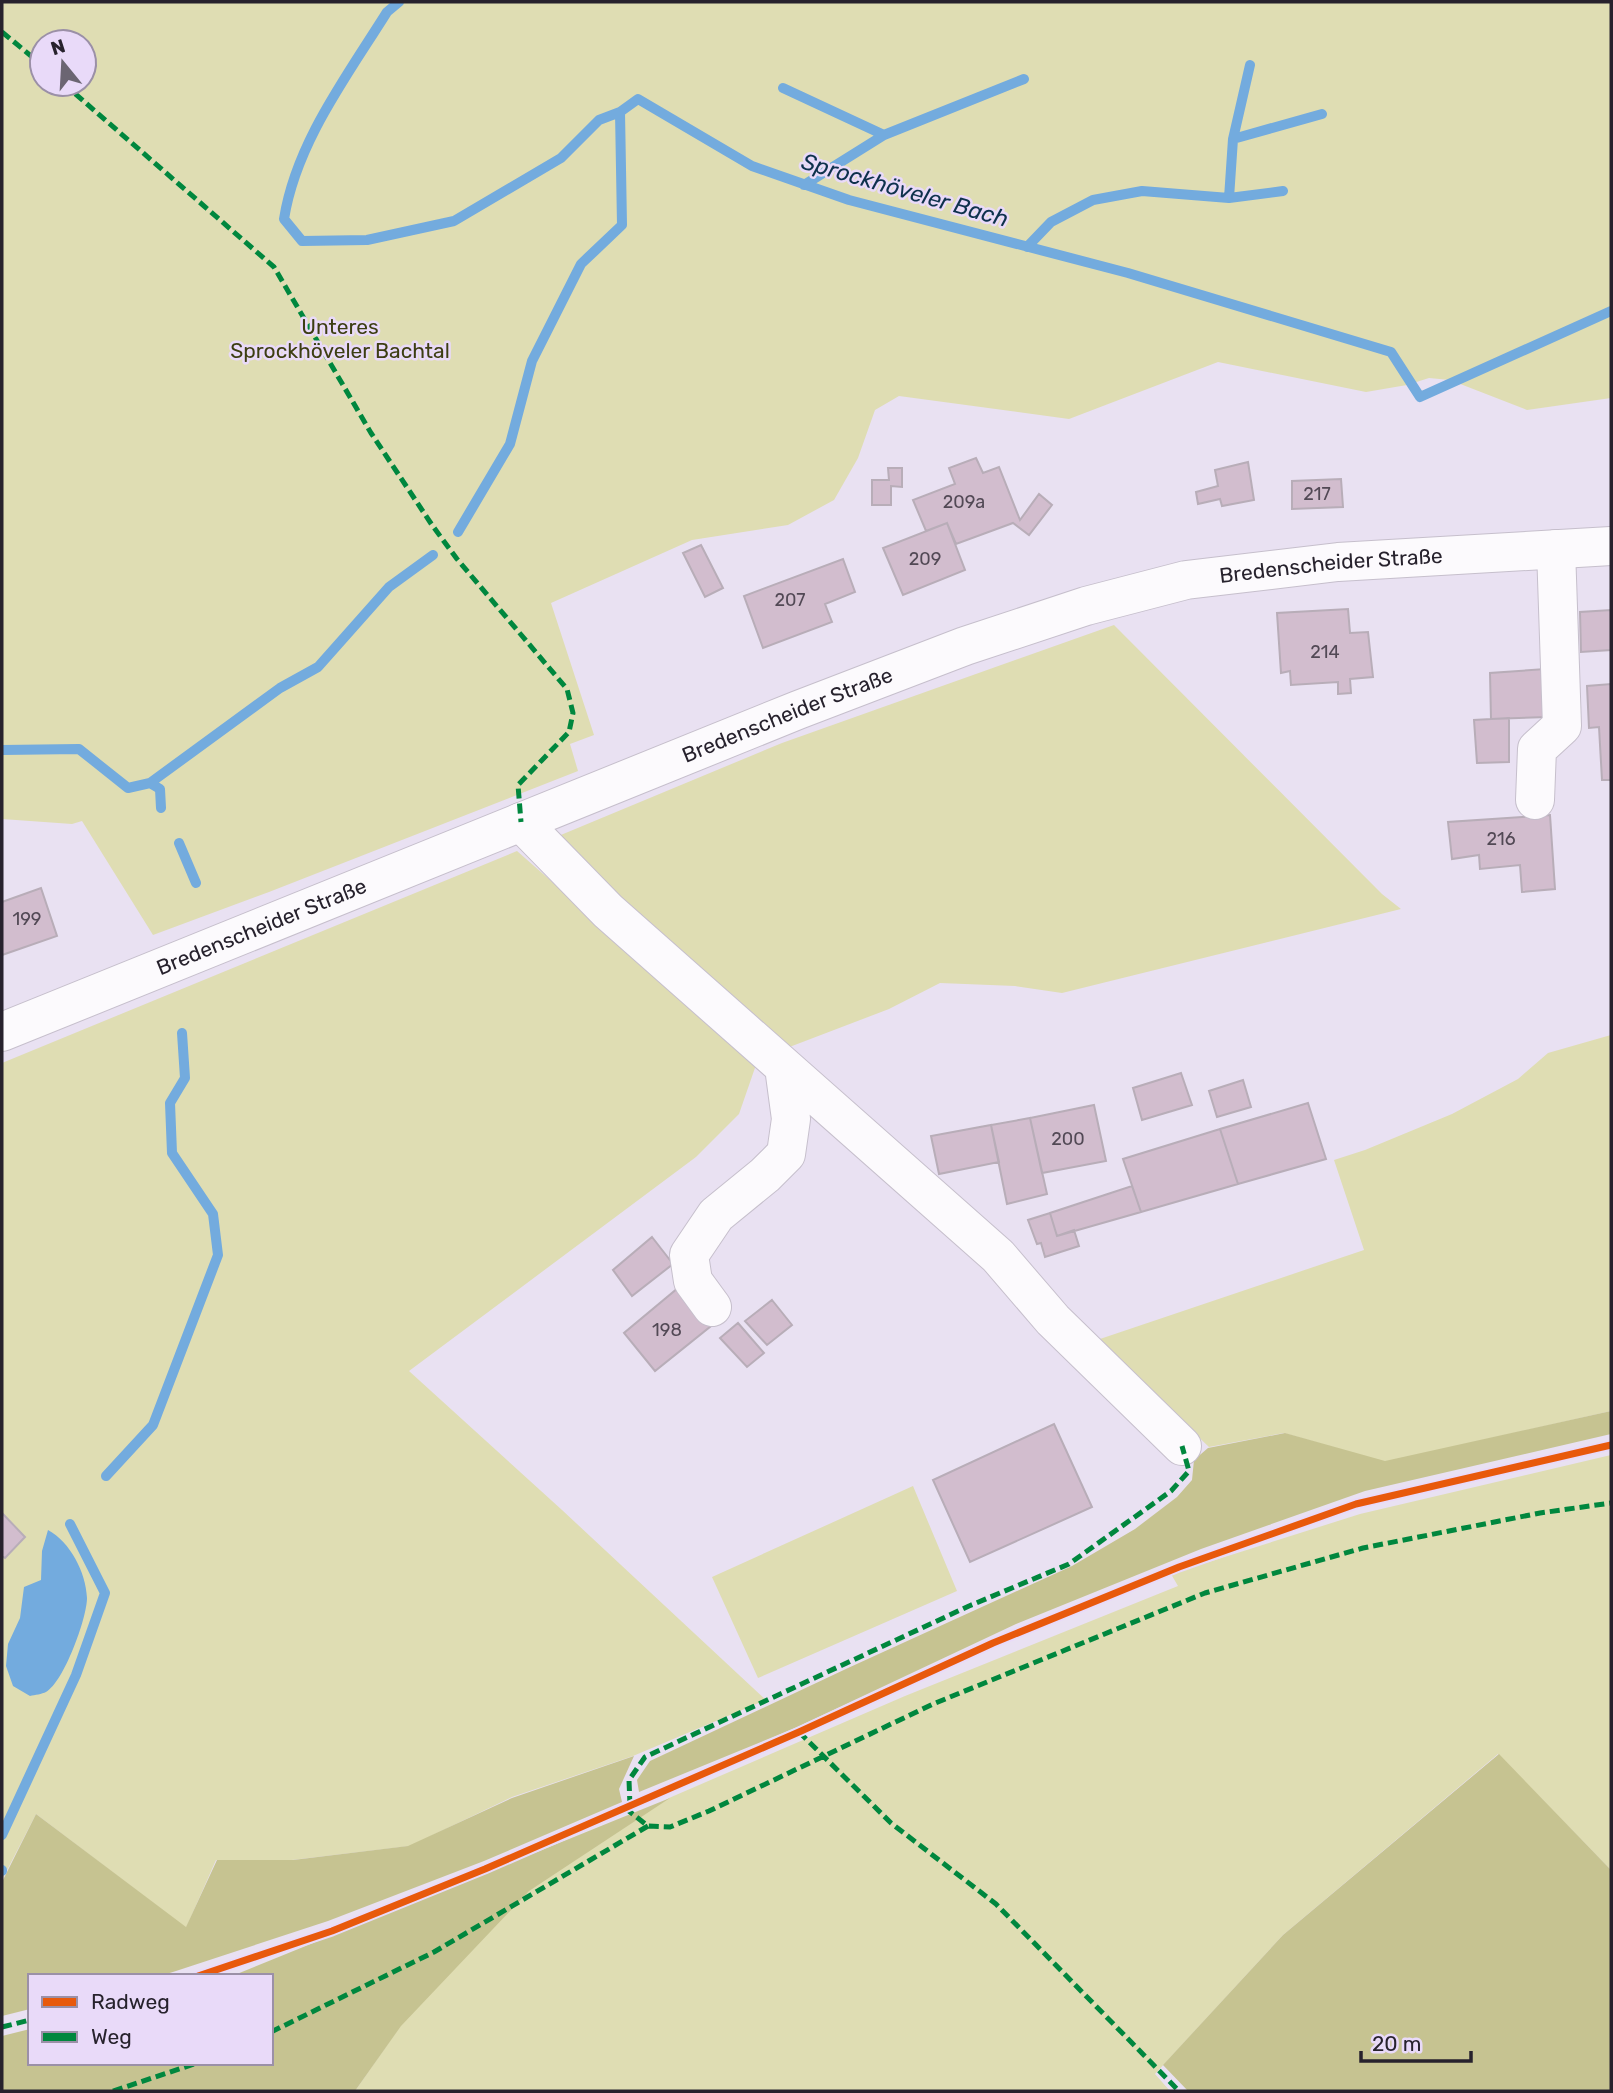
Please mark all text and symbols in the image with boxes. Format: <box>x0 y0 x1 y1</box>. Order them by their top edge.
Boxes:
north arrow <box>28 28 98 98</box>
text: N <box>48 34 68 60</box>
water label: Sprockhöveler Bach <box>798 147 1012 233</box>
park label: Unteres Sprockhöveler Bachtal <box>230 314 450 363</box>
house number: 217 <box>1303 483 1331 505</box>
house number: 209a <box>943 491 985 513</box>
street label: Bredenscheider Straße <box>1218 543 1443 588</box>
house number: 209 <box>909 548 941 570</box>
house number: 207 <box>774 589 806 611</box>
house number: 214 <box>1310 641 1340 663</box>
street label: Bredenscheider Straße <box>678 662 896 768</box>
house number: 216 <box>1486 828 1516 850</box>
street label: Bredenscheider Straße <box>153 873 370 980</box>
house number: 199 <box>12 908 42 930</box>
house number: 200 <box>1051 1128 1085 1150</box>
house number: 198 <box>652 1319 682 1341</box>
legend <box>28 1974 273 2065</box>
text: Radweg <box>91 1989 170 2014</box>
scale bar <box>1361 2020 1471 2064</box>
text: Weg <box>91 2024 132 2049</box>
text: 20 m <box>1372 2031 1421 2056</box>

